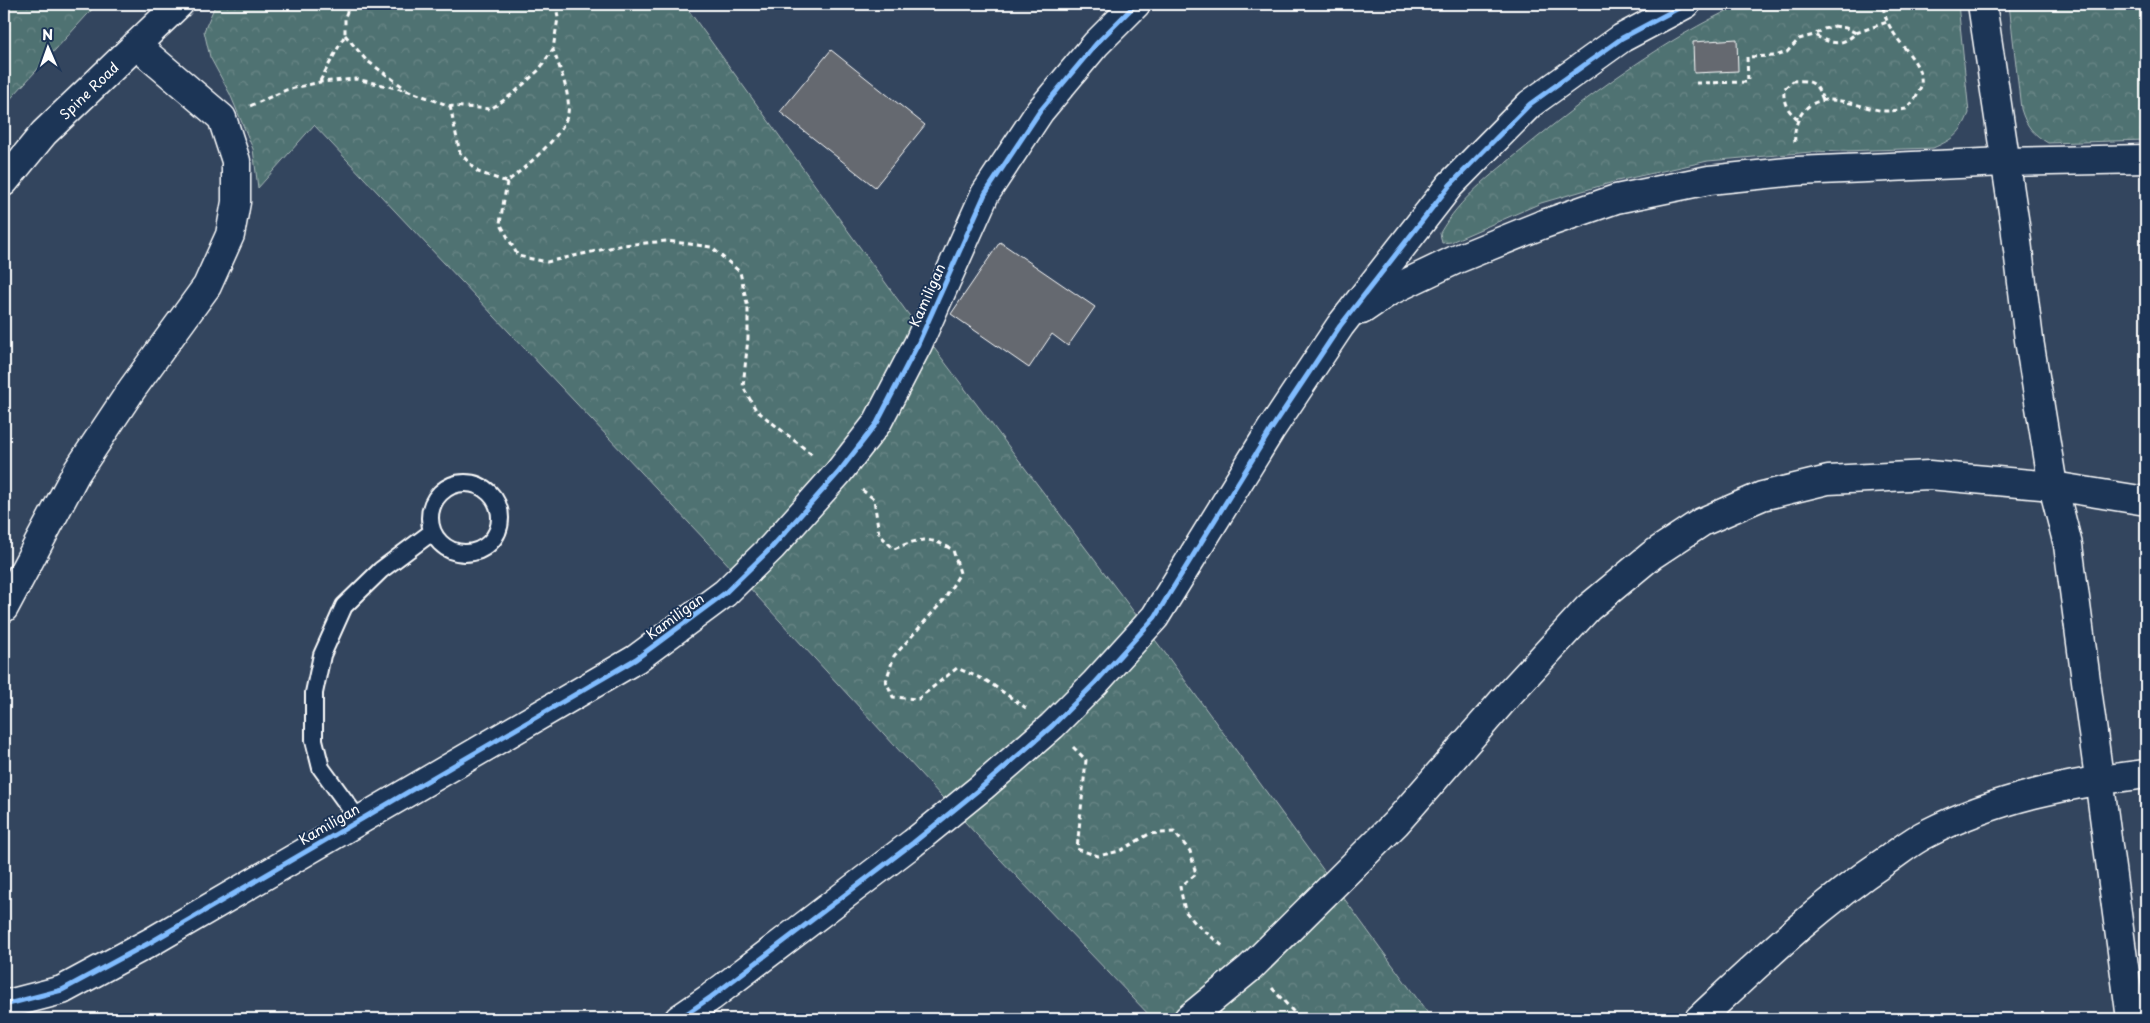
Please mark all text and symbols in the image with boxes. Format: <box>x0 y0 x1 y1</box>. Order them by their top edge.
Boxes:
north arrow <box>22 22 72 72</box>
text: N <box>42 24 53 45</box>
street label: Spine Road <box>54 57 123 124</box>
street label: Kamiligan <box>904 260 950 330</box>
street label: Kamiligan <box>642 588 708 644</box>
street label: Kamiligan <box>295 798 363 850</box>

